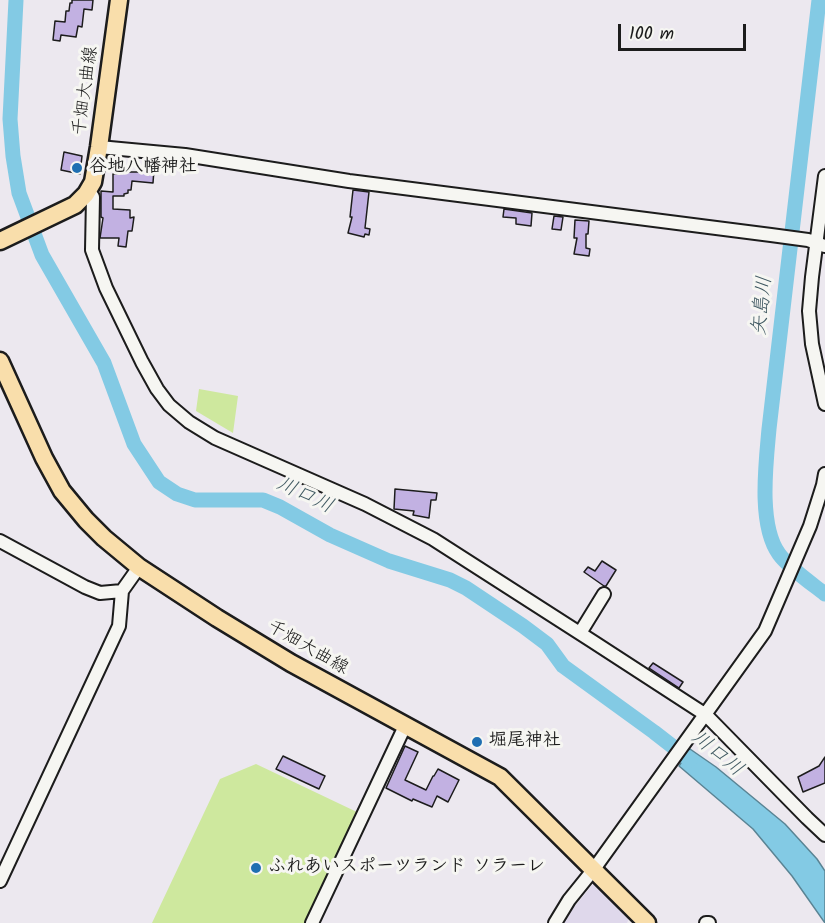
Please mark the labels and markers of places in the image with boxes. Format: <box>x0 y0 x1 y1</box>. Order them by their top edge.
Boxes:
place label: 谷地八幡神社 <box>89 157 197 179</box>
marker: 谷地八幡神社 <box>70 161 84 175</box>
place label: 堀尾神社 <box>489 731 561 753</box>
marker: 堀尾神社 <box>470 735 484 749</box>
place label: ふれあいスポーツランド ソラーレ <box>268 857 545 879</box>
marker: ふれあいスポーツランド ソラーレ <box>249 861 263 875</box>

